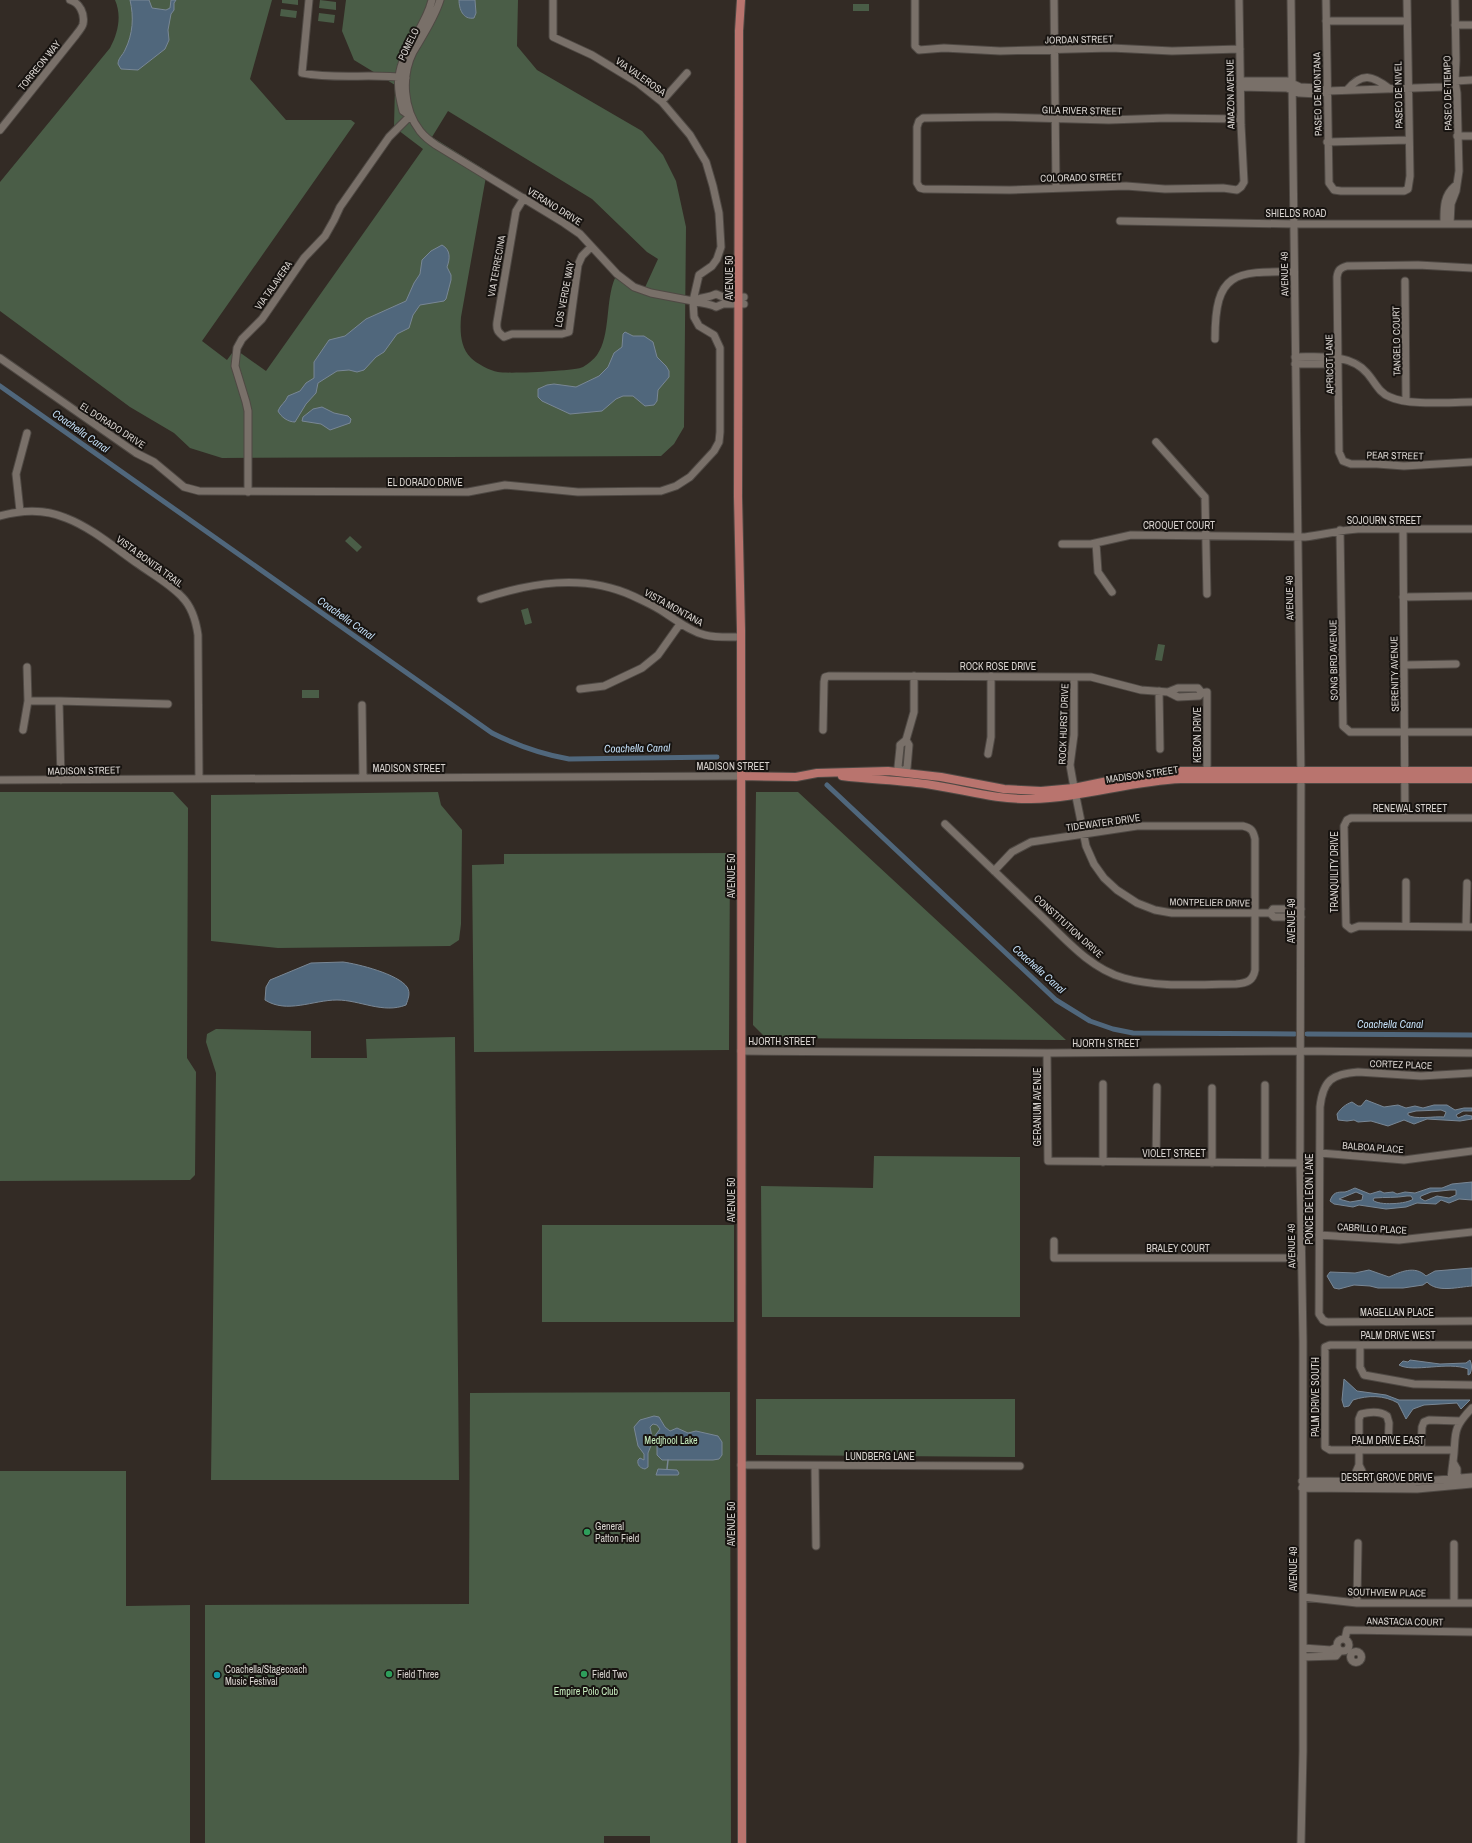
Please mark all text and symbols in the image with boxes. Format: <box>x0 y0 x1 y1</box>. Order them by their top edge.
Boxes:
street label: POMELO <box>395 26 422 63</box>
street label: JORDAN STREET <box>1045 32 1113 47</box>
street label: TORREON WAY <box>15 37 64 93</box>
street label: PASEO DE MONTANA <box>1310 51 1325 136</box>
street label: VIA VALEROSA <box>613 54 669 99</box>
street label: PASEO DE TIEMPO <box>1440 55 1455 131</box>
street label: AMAZON AVENUE <box>1223 59 1238 130</box>
street label: PASEO DE NIVEL <box>1391 61 1406 129</box>
street label: GILA RIVER STREET <box>1042 103 1122 118</box>
street label: COLORADO STREET <box>1040 170 1122 185</box>
street label: VERANO DRIVE <box>525 184 584 228</box>
street label: SHIELDS ROAD <box>1265 207 1327 220</box>
street label: VIA TERRECINA <box>485 234 508 298</box>
street label: AVENUE 49 <box>1278 251 1291 297</box>
street label: AVENUE 50 <box>723 255 736 301</box>
street label: VIA TALAVERA <box>252 258 295 312</box>
street label: LOS VERDE WAY <box>552 259 577 328</box>
street label: TANGELO COURT <box>1389 306 1404 376</box>
street label: APRICOT LANE <box>1322 334 1337 395</box>
street label: EL DORADO DRIVE <box>78 399 148 451</box>
water label: Coachella Canal <box>50 406 113 456</box>
street label: PEAR STREET <box>1366 449 1424 462</box>
street label: EL DORADO DRIVE <box>387 476 463 489</box>
street label: SOJOURN STREET <box>1347 514 1421 527</box>
street label: CROQUET COURT <box>1143 519 1215 532</box>
street label: VISTA BONITA TRAIL <box>114 533 186 590</box>
street label: AVENUE 49 <box>1283 575 1296 621</box>
street label: VISTA MONTANA <box>642 586 706 629</box>
water label: Coachella Canal <box>315 593 378 643</box>
street label: SONG BIRD AVENUE <box>1326 619 1341 701</box>
street label: SERENITY AVENUE <box>1387 636 1402 712</box>
street label: ROCK ROSE DRIVE <box>960 660 1036 673</box>
street label: ROCK HURST DRIVE <box>1056 683 1071 765</box>
street label: KEBON DRIVE <box>1191 707 1204 763</box>
water label: Coachella Canal <box>604 740 671 756</box>
street label: MADISON STREET <box>697 760 769 773</box>
street label: MADISON STREET <box>373 762 445 775</box>
street label: MADISON STREET <box>47 763 121 778</box>
street label: MADISON STREET <box>1105 763 1179 786</box>
street label: RENEWAL STREET <box>1373 802 1447 815</box>
street label: TIDEWATER DRIVE <box>1065 811 1141 834</box>
street label: TRANQUILITY DRIVE <box>1328 831 1341 913</box>
street label: AVENUE 50 <box>725 853 738 899</box>
street label: CONSTITUTION DRIVE <box>1031 892 1106 961</box>
street label: MONTPELIER DRIVE <box>1170 895 1250 910</box>
street label: AVENUE 49 <box>1285 898 1298 944</box>
water label: Coachella Canal <box>1010 942 1069 997</box>
water label: Coachella Canal <box>1357 1017 1424 1031</box>
street label: HJORTH STREET <box>748 1035 816 1048</box>
street label: HJORTH STREET <box>1072 1037 1140 1050</box>
street label: CORTEZ PLACE <box>1369 1057 1433 1072</box>
street label: GERANIUM AVENUE <box>1031 1067 1044 1147</box>
street label: BALBOA PLACE <box>1342 1139 1404 1156</box>
street label: VIOLET STREET <box>1142 1147 1206 1160</box>
street label: PONCE DE LEON LANE <box>1303 1153 1316 1245</box>
street label: AVENUE 50 <box>725 1177 738 1223</box>
street label: CABRILLO PLACE <box>1337 1220 1407 1237</box>
street label: AVENUE 49 <box>1285 1223 1298 1269</box>
street label: BRALEY COURT <box>1146 1242 1210 1255</box>
street label: MAGELLAN PLACE <box>1360 1306 1434 1319</box>
street label: PALM DRIVE WEST <box>1360 1329 1436 1342</box>
street label: PALM DRIVE SOUTH <box>1309 1357 1322 1437</box>
park label: Medjhool Lake <box>644 1434 698 1447</box>
street label: PALM DRIVE EAST <box>1352 1434 1424 1447</box>
street label: LUNDBERG LANE <box>845 1450 915 1463</box>
street label: DESERT GROVE DRIVE <box>1341 1471 1433 1484</box>
street label: AVENUE 50 <box>725 1501 738 1547</box>
place label: General Patton Field <box>595 1520 639 1545</box>
marker: General Patton Field <box>582 1527 592 1537</box>
street label: AVENUE 49 <box>1287 1546 1300 1592</box>
street label: SOUTHVIEW PLACE <box>1347 1585 1427 1600</box>
street label: ANASTACIA COURT <box>1366 1614 1443 1629</box>
place label: Coachella/Stagecoach Music Festival <box>225 1663 307 1688</box>
place label: Field Three <box>397 1668 439 1681</box>
place label: Field Two <box>592 1668 628 1681</box>
marker: Field Three <box>384 1669 394 1679</box>
marker: Field Two <box>579 1669 589 1679</box>
marker: Coachella/Stagecoach Music Festival <box>212 1670 222 1680</box>
park label: Empire Polo Club <box>554 1685 619 1698</box>

